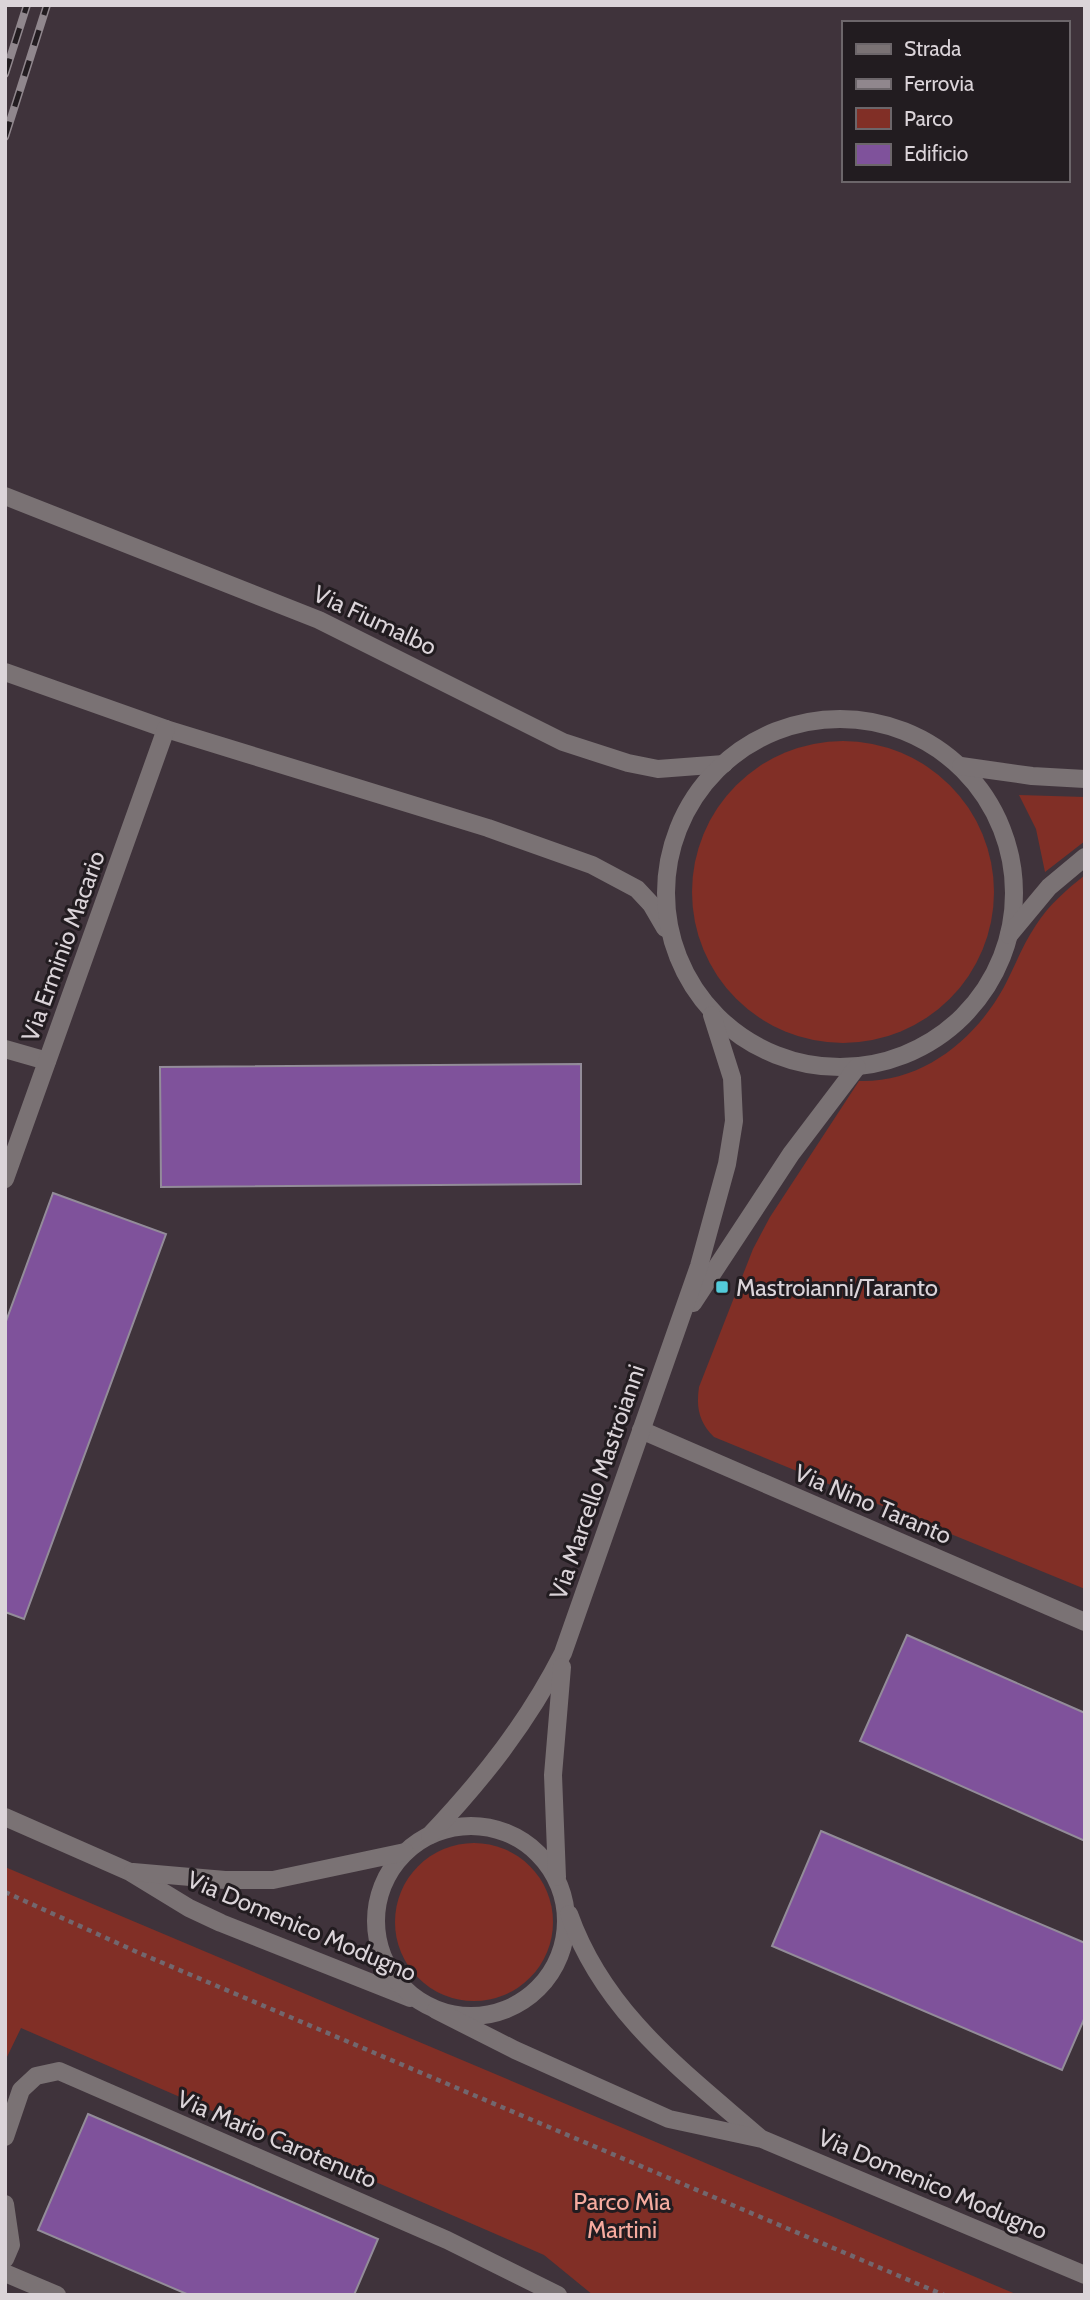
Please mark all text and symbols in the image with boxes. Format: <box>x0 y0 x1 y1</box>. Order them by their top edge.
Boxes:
legend <box>842 21 1069 182</box>
text: Strada <box>904 36 961 61</box>
text: Ferrovia <box>904 71 974 96</box>
text: Parco <box>904 106 953 131</box>
text: Edificio <box>904 141 968 166</box>
street label: Via Fiumalbo <box>309 579 441 661</box>
street label: Via Erminio Macario <box>15 847 111 1045</box>
place label: Mastroianni/Taranto <box>736 1273 938 1302</box>
marker: Mastroianni/Taranto <box>714 1279 730 1295</box>
street label: Via Marcello Mastroianni <box>543 1361 651 1603</box>
street label: Via Nino Taranto <box>790 1458 956 1550</box>
street label: Via Domenico Modugno <box>183 1865 421 1987</box>
street label: Via Mario Carotenuto <box>173 2084 381 2194</box>
street label: Via Domenico Modugno <box>814 2123 1052 2245</box>
park label: Parco Mia Martini <box>573 2187 671 2244</box>

